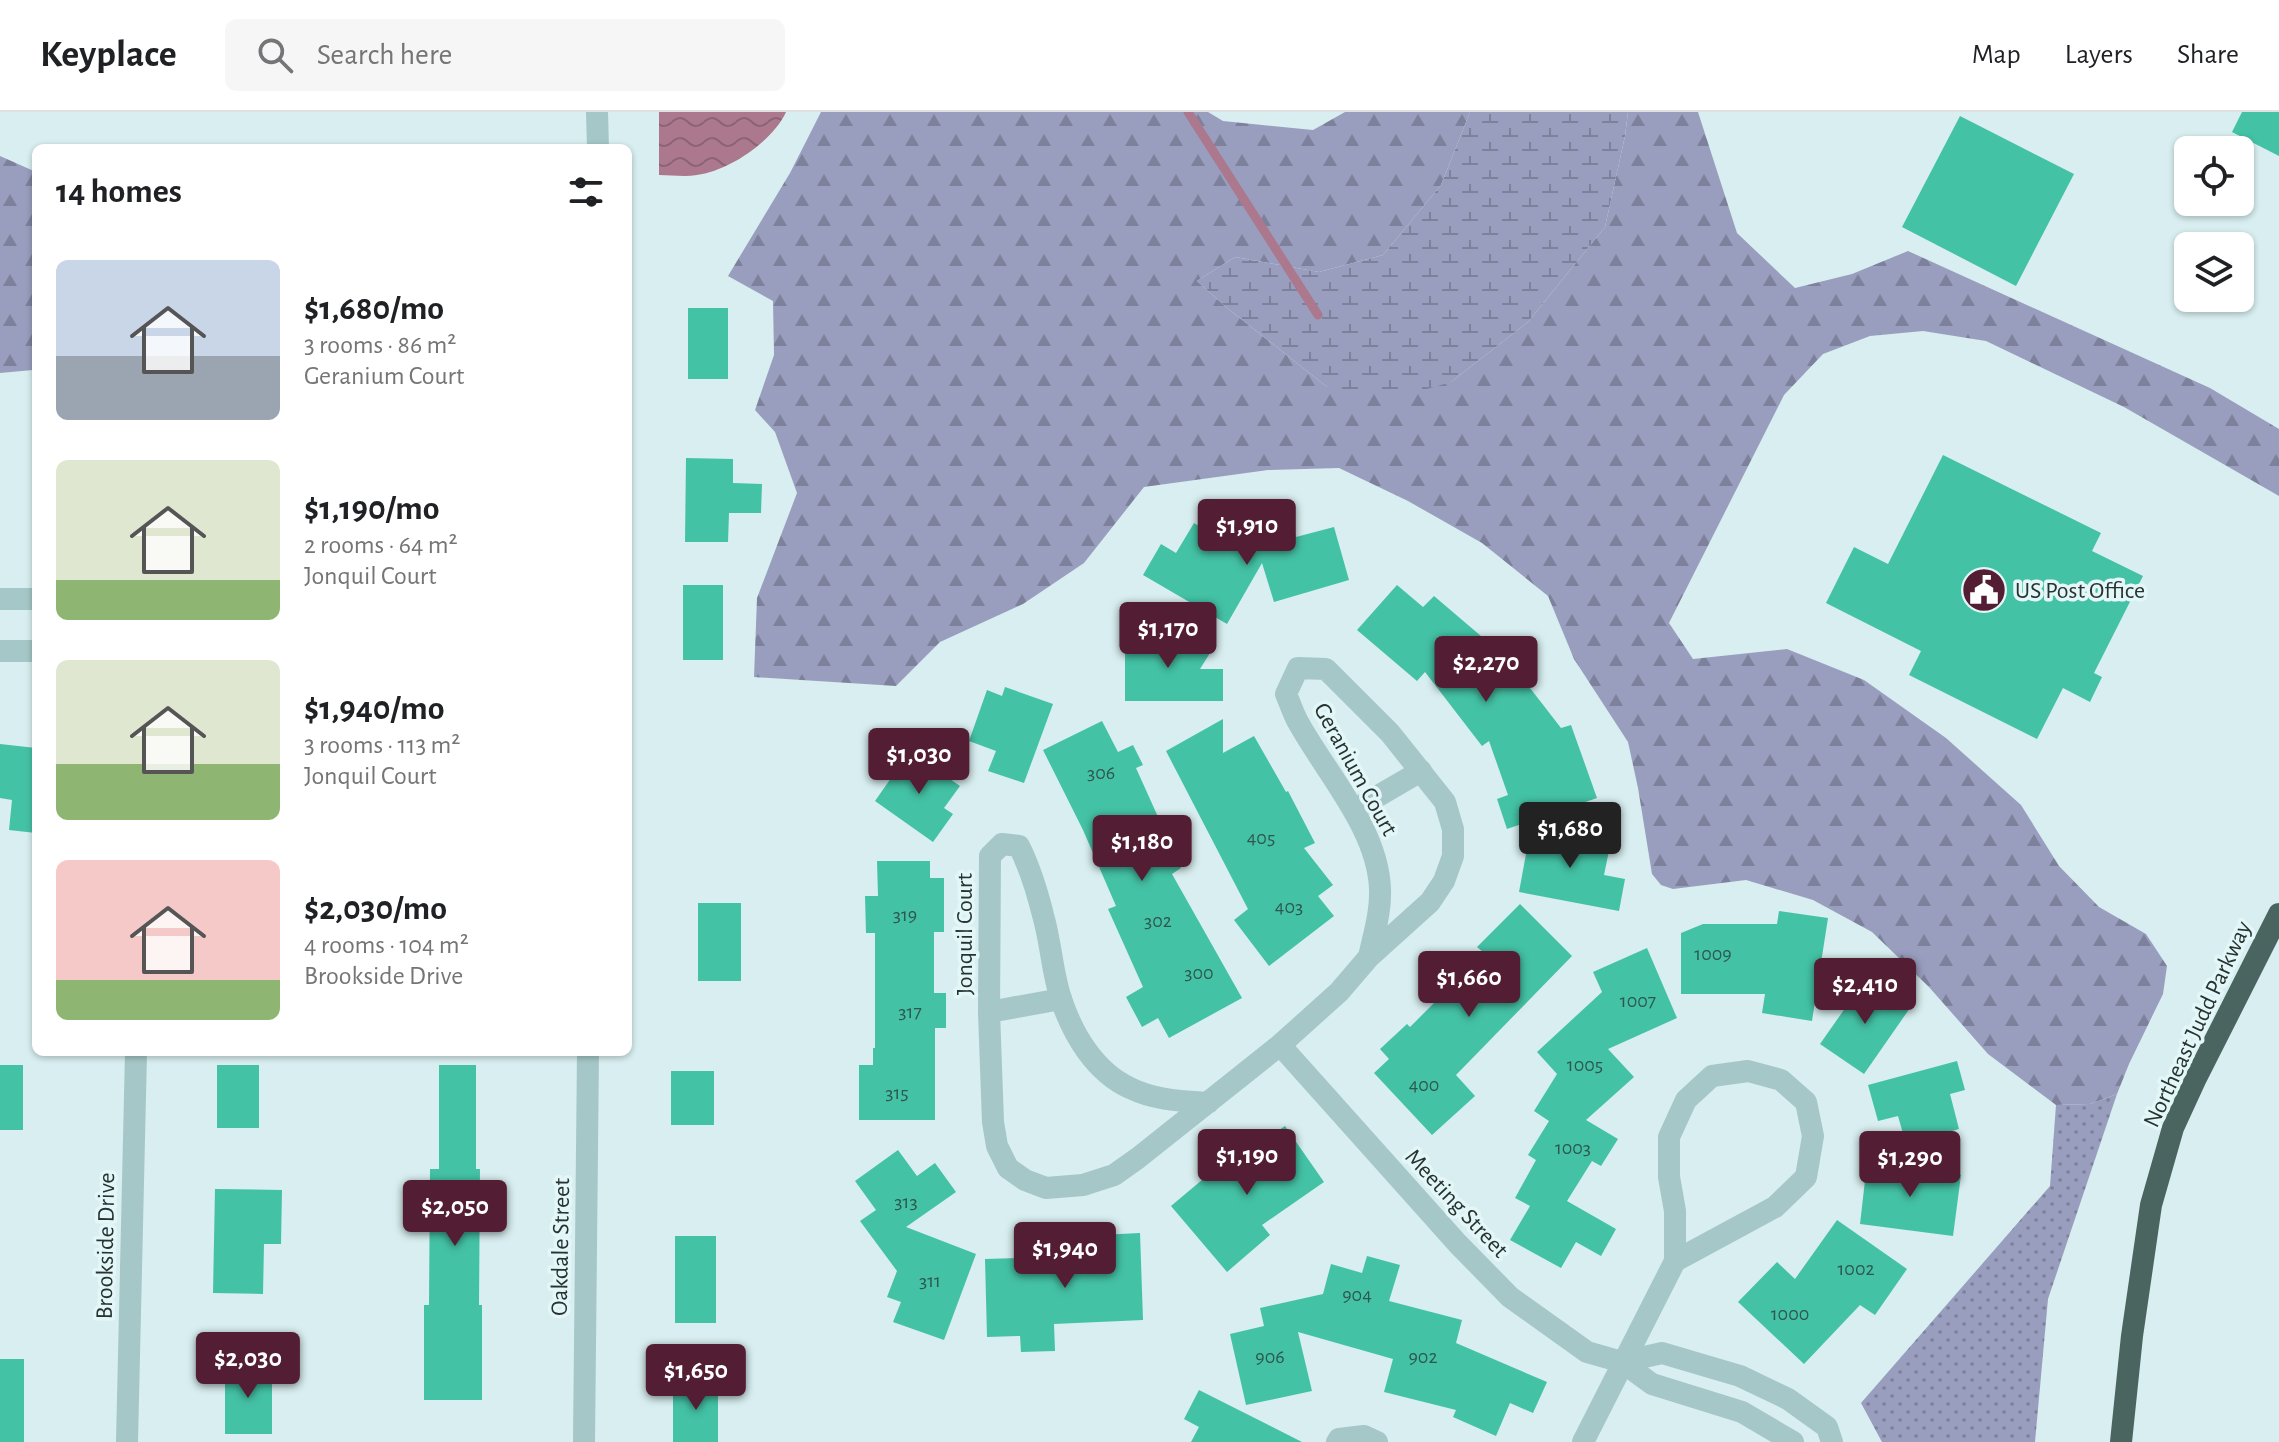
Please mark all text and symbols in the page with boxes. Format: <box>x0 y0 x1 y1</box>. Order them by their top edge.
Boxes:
search box <box>225 19 785 91</box>
icon: search <box>253 33 297 77</box>
text: Keyplace <box>40 36 177 74</box>
text: Search here <box>317 40 452 70</box>
text: Map <box>1972 41 2021 69</box>
text: Layers <box>2065 41 2133 69</box>
text: Share <box>2177 41 2239 69</box>
map controls <box>2174 136 2254 312</box>
button: locate <box>2174 136 2254 216</box>
icon: filters <box>564 170 608 214</box>
text: 14 homes <box>56 175 182 209</box>
button: layers <box>2174 232 2254 312</box>
icon: home <box>120 292 216 388</box>
text: $1,680/mo <box>304 292 444 326</box>
text: 3 rooms · 86 m² <box>304 332 456 358</box>
text: Geranium Court <box>304 363 464 389</box>
icon: home <box>120 492 216 588</box>
text: $1,190/mo <box>304 492 440 526</box>
pin: $1,910 <box>1182 499 1312 567</box>
text: $1,910 <box>1216 512 1278 538</box>
text: 2 rooms · 64 m² <box>304 532 458 558</box>
text: Jonquil Court <box>304 563 436 589</box>
public building icon: US Post Office <box>1960 566 2008 614</box>
place label: US Post Office <box>2015 579 2145 603</box>
pin: $1,170 <box>1103 602 1233 670</box>
text: $1,170 <box>1137 615 1199 641</box>
pin: $2,270 <box>1421 636 1551 704</box>
text: $2,270 <box>1453 649 1519 675</box>
icon: home <box>120 692 216 788</box>
text: $1,940/mo <box>304 692 444 726</box>
street label: Geranium Court <box>1309 699 1402 840</box>
pin: $1,030 <box>854 728 984 796</box>
text: 3 rooms · 113 m² <box>304 732 460 758</box>
text: $1,030 <box>886 741 952 767</box>
text: Jonquil Court <box>304 763 436 789</box>
house number: 306 <box>1087 763 1115 783</box>
pin: $1,680 <box>1505 802 1635 870</box>
pin: $1,180 <box>1077 815 1207 883</box>
text: $1,680 <box>1537 815 1603 841</box>
text: $1,180 <box>1111 828 1173 854</box>
house number: 405 <box>1247 828 1275 848</box>
street label: Jonquil Court <box>953 873 977 995</box>
icon: home <box>120 892 216 988</box>
text: $2,030/mo <box>304 892 447 926</box>
house number: 403 <box>1275 897 1303 917</box>
house number: 319 <box>893 905 917 925</box>
house number: 302 <box>1144 911 1172 931</box>
street label: Northeast Judd Parkway <box>2140 918 2256 1131</box>
text: 4 rooms · 104 m² <box>304 932 469 958</box>
house number: 1009 <box>1694 944 1732 964</box>
pin: $1,660 <box>1404 951 1534 1019</box>
pin: $2,410 <box>1800 958 1930 1026</box>
text: Brookside Drive <box>304 963 463 989</box>
house number: 300 <box>1184 963 1214 983</box>
text: $1,660 <box>1436 964 1502 990</box>
text: $2,410 <box>1832 971 1898 997</box>
house number: 1007 <box>1620 991 1656 1011</box>
house number: 317 <box>898 1002 922 1022</box>
house number: 1005 <box>1567 1055 1603 1075</box>
house number: 400 <box>1409 1075 1439 1095</box>
house number: 315 <box>885 1083 909 1103</box>
pin: $1,190 <box>1182 1129 1312 1197</box>
pin: $1,290 <box>1845 1131 1975 1199</box>
house number: 1003 <box>1555 1138 1591 1158</box>
text: $1,190 <box>1216 1142 1278 1168</box>
text: $1,290 <box>1877 1144 1943 1170</box>
street label: Meeting Street <box>1400 1145 1513 1263</box>
street label: Brookside Drive <box>93 1172 119 1320</box>
street label: Oakdale Street <box>548 1178 574 1316</box>
pin: $2,050 <box>390 1180 520 1248</box>
house number: 313 <box>894 1192 918 1212</box>
text: $2,050 <box>421 1193 489 1219</box>
pin: $1,940 <box>1000 1222 1130 1290</box>
text: $1,940 <box>1032 1235 1098 1261</box>
house number: 1002 <box>1837 1259 1875 1279</box>
house number: 311 <box>919 1271 941 1291</box>
house number: 904 <box>1342 1285 1372 1305</box>
house number: 1000 <box>1771 1304 1809 1324</box>
pin: $2,030 <box>183 1332 313 1400</box>
pin: $1,650 <box>631 1344 761 1412</box>
text: $2,030 <box>214 1345 282 1371</box>
house number: 906 <box>1255 1347 1285 1367</box>
house number: 902 <box>1408 1347 1438 1367</box>
text: $1,650 <box>664 1357 728 1383</box>

